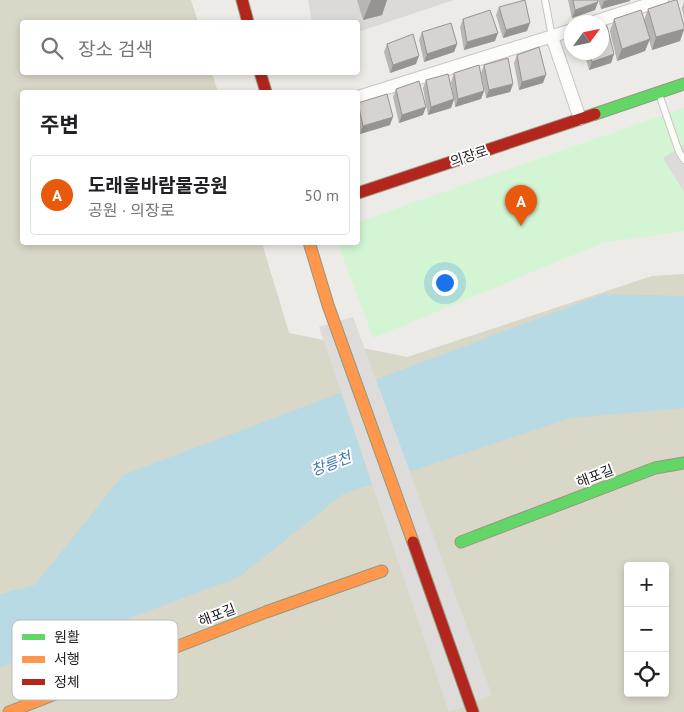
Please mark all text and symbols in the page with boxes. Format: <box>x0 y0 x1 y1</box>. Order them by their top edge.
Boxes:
north arrow <box>564 15 609 60</box>
search box <box>20 20 360 75</box>
icon: search <box>38 34 66 62</box>
text: 장소 검색 <box>78 37 153 61</box>
text: 주변 <box>40 111 79 138</box>
street label: 의장로 <box>448 141 490 171</box>
text: 도래울바람물공원 <box>88 173 228 197</box>
text: A <box>52 185 62 205</box>
text: 50 m <box>304 185 339 205</box>
pin: A <box>505 185 537 226</box>
text: 공원 · 의장로 <box>88 200 174 220</box>
your location <box>432 270 458 296</box>
water label: 창릉천 <box>308 446 356 480</box>
street label: 해포길 <box>574 461 616 491</box>
map controls <box>624 562 669 697</box>
button: + <box>624 562 669 607</box>
street label: 해포길 <box>196 600 238 630</box>
button: − <box>624 607 669 652</box>
legend <box>12 620 178 700</box>
text: 원활 <box>54 628 80 646</box>
text: 서행 <box>54 650 80 668</box>
button: locate <box>624 652 669 697</box>
text: 정체 <box>54 673 80 691</box>

